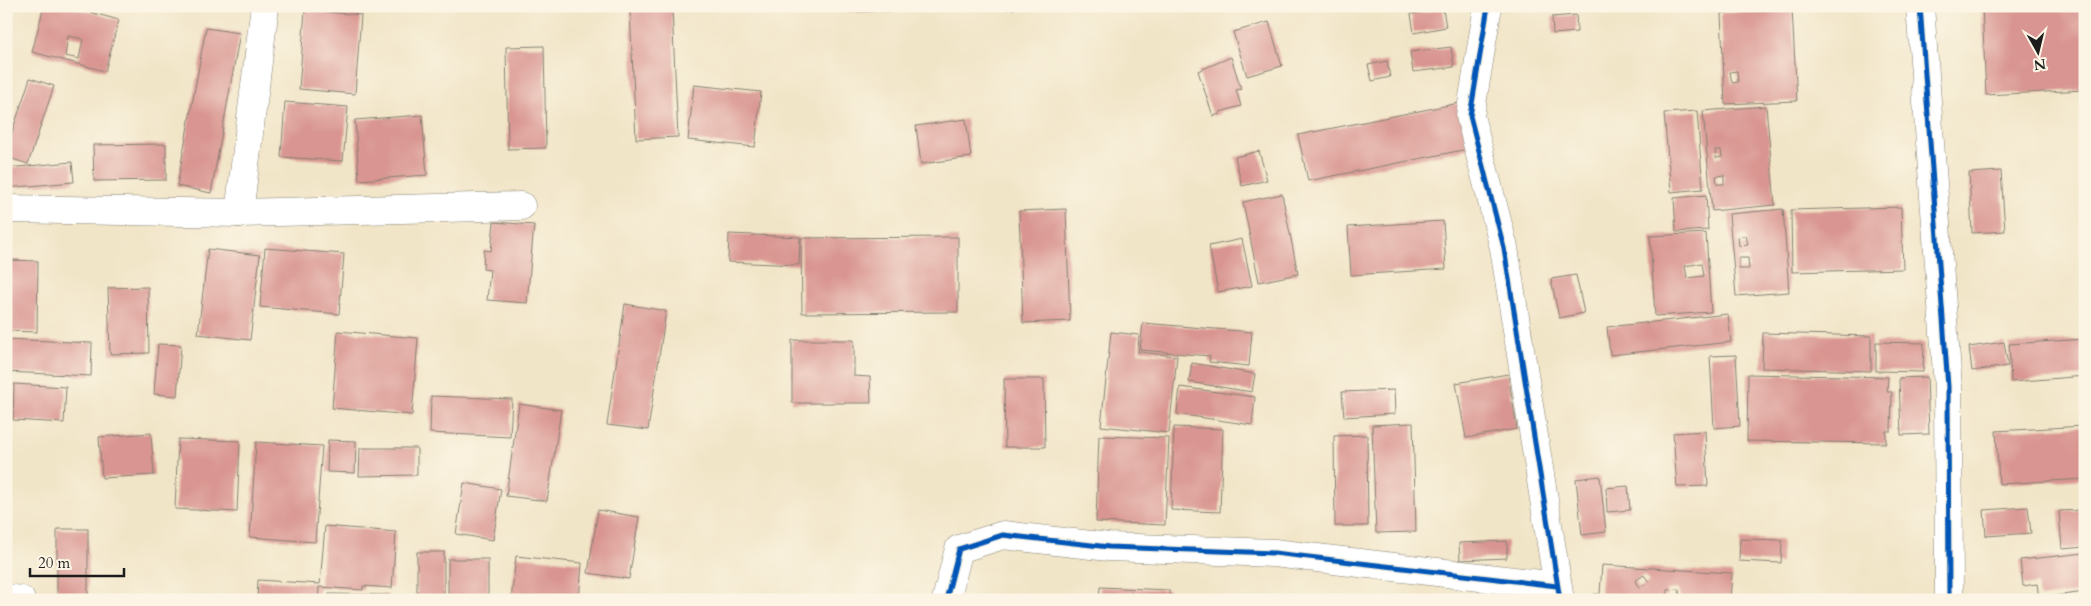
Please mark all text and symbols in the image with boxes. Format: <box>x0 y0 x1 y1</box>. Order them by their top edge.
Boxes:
north arrow <box>2014 28 2064 78</box>
text: N <box>2032 54 2047 75</box>
scale bar <box>30 546 124 578</box>
text: 20 m <box>38 553 70 573</box>

